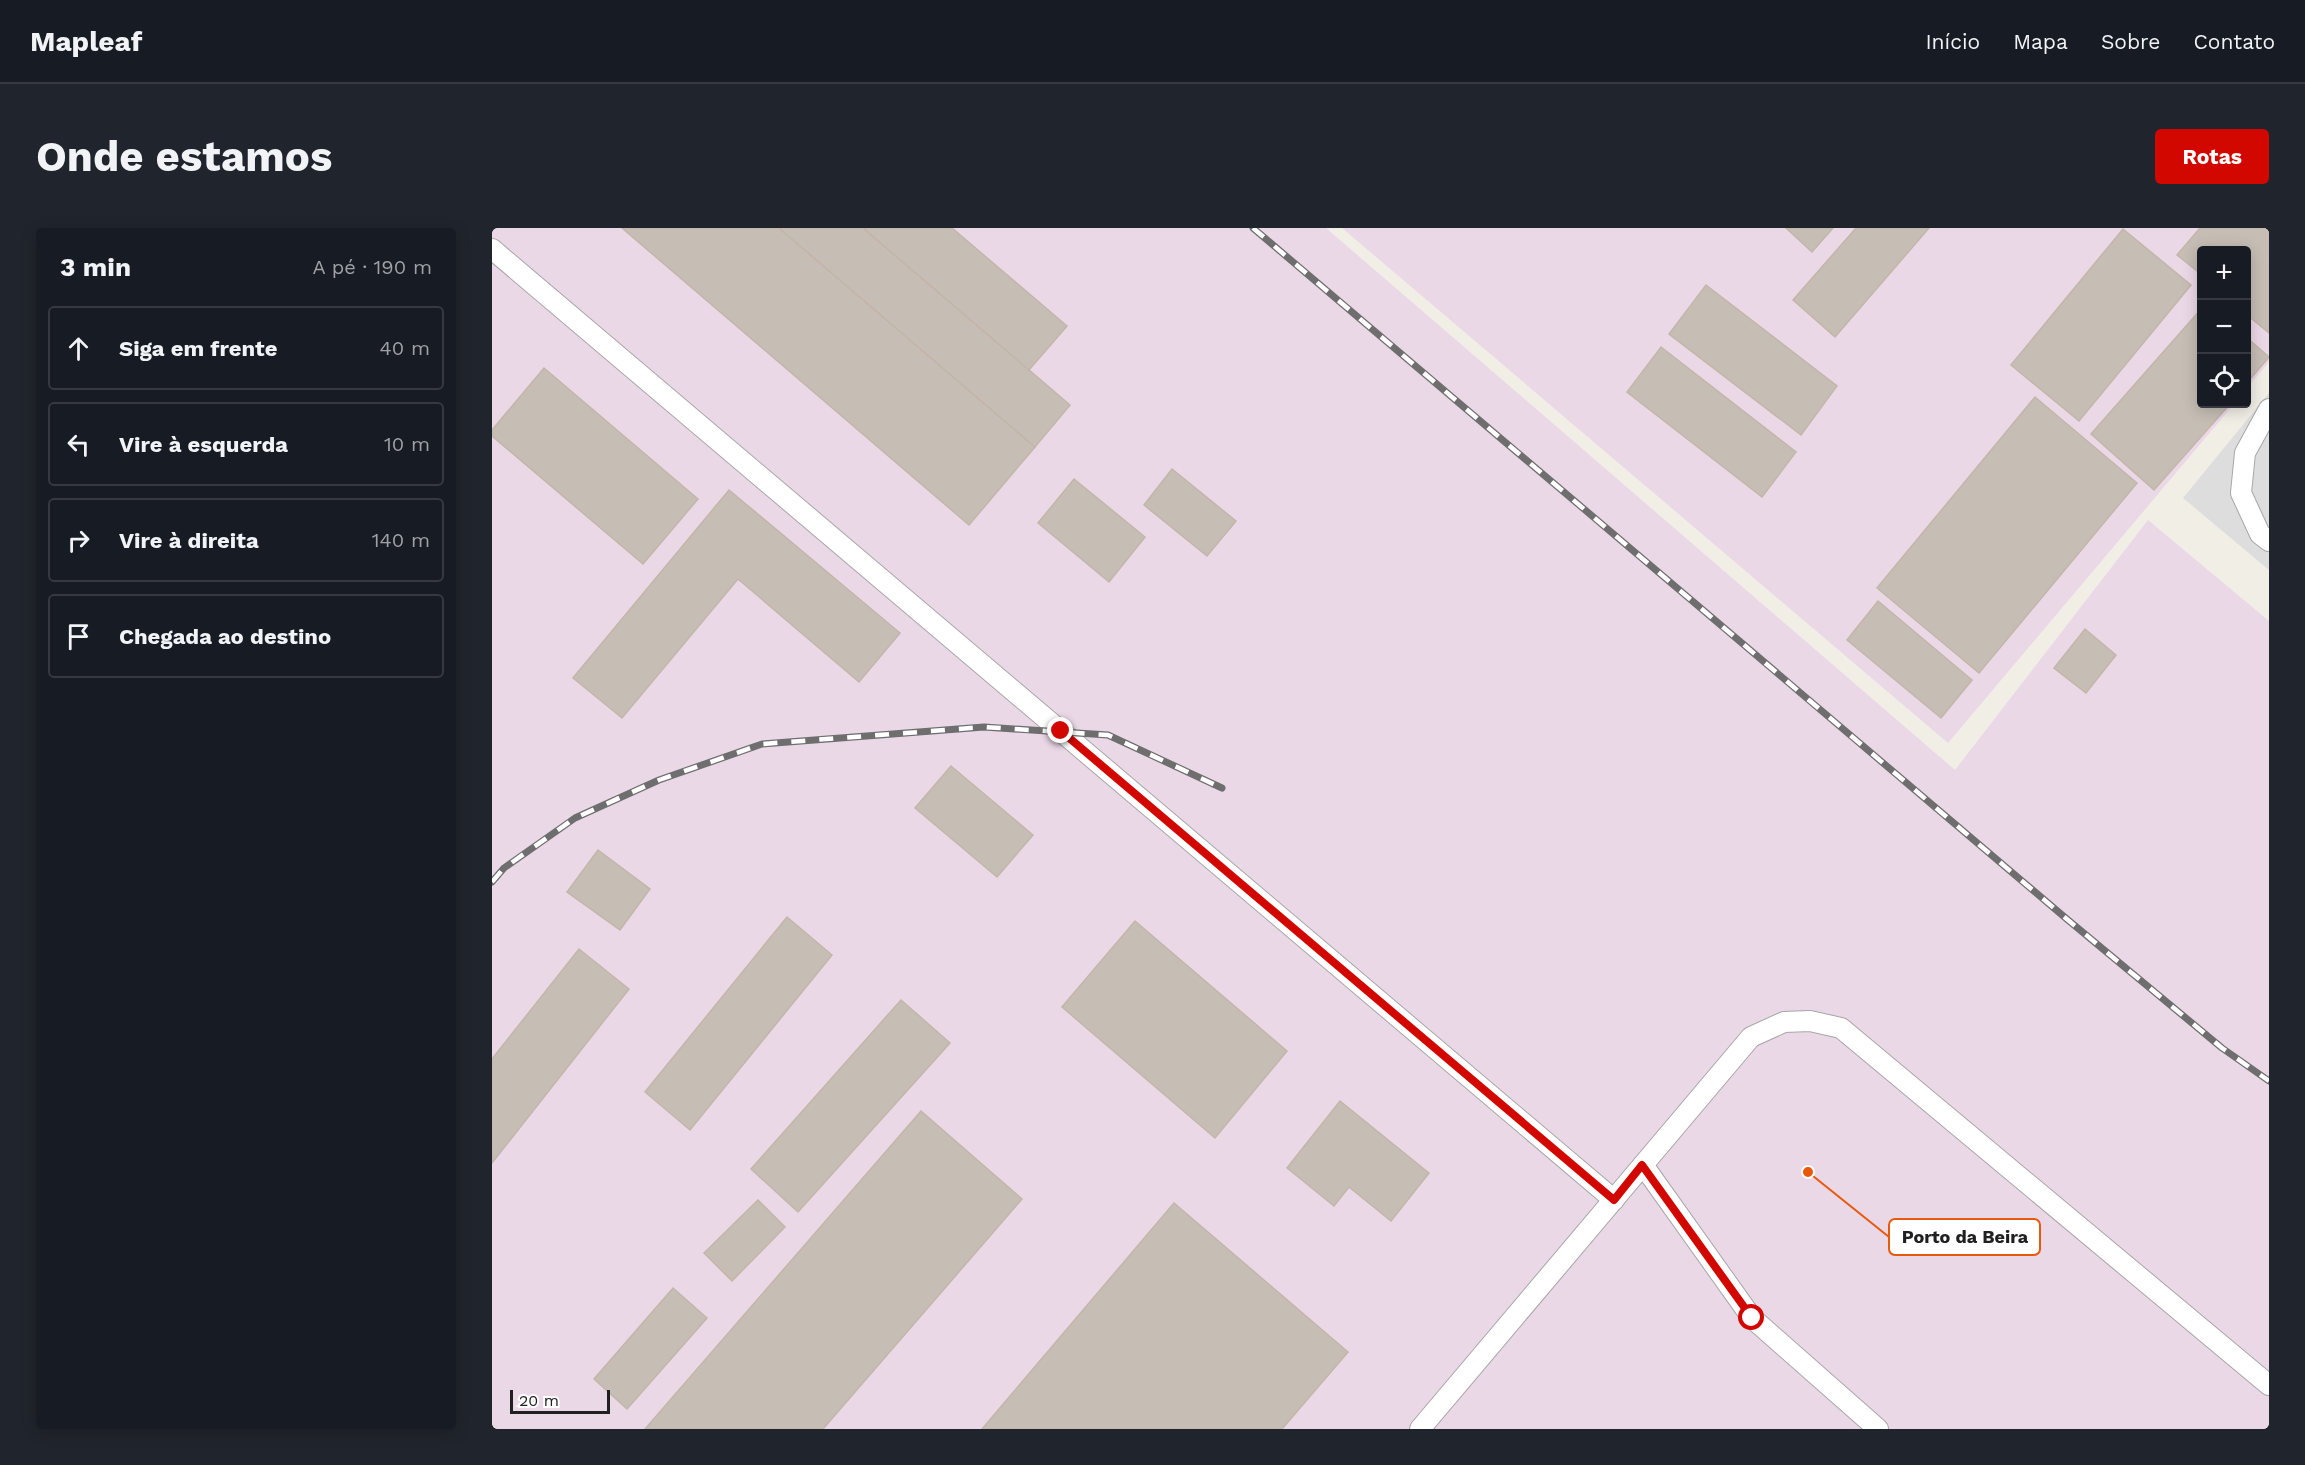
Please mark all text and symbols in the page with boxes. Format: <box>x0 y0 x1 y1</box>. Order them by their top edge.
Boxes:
text: Mapleaf <box>30 25 142 58</box>
text: Início <box>1925 29 1980 54</box>
text: Mapa <box>2013 29 2068 54</box>
text: Sobre <box>2101 29 2160 54</box>
text: Contato <box>2193 29 2275 54</box>
button: Rotas <box>2155 129 2269 184</box>
text: Onde estamos <box>36 132 332 181</box>
map controls <box>2197 246 2251 408</box>
button: + <box>2197 246 2251 300</box>
text: 3 min <box>60 252 131 282</box>
text: A pé · 190 m <box>312 255 432 279</box>
button: − <box>2197 300 2251 354</box>
icon: ahead <box>62 332 95 365</box>
text: Siga em frente <box>119 336 277 361</box>
text: 40 m <box>379 336 430 360</box>
button: locate <box>2197 354 2251 408</box>
icon: left <box>62 428 95 461</box>
text: Vire à esquerda <box>119 432 288 457</box>
text: 10 m <box>384 432 430 456</box>
icon: right <box>62 524 95 557</box>
text: Vire à direita <box>119 528 259 553</box>
text: 140 m <box>372 528 430 552</box>
icon: arrive <box>62 620 95 653</box>
text: Chegada ao destino <box>119 624 331 649</box>
route end <box>1047 717 1073 743</box>
callout: Porto da Beira <box>1889 1219 2040 1255</box>
text: Porto da Beira <box>1902 1226 2029 1247</box>
route start <box>1738 1304 1764 1330</box>
scale bar <box>510 1387 610 1414</box>
text: 20 m <box>519 1391 559 1410</box>

